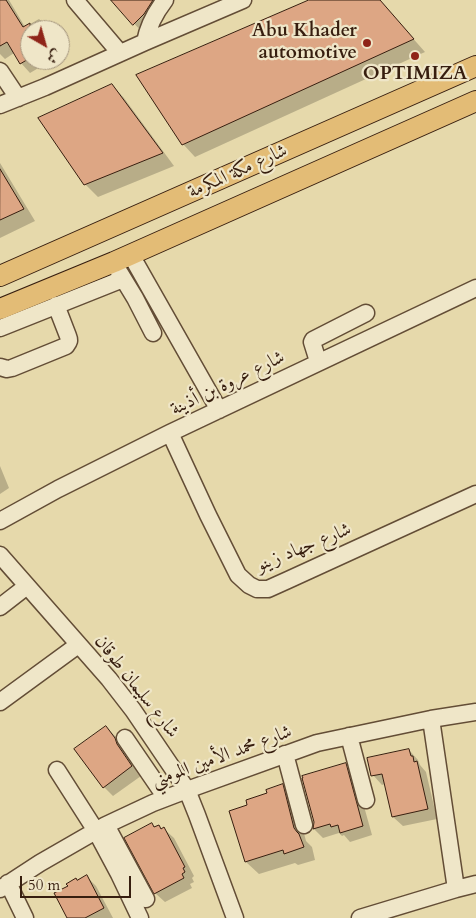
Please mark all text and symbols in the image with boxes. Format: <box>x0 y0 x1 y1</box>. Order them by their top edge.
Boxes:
north arrow <box>20 20 70 70</box>
place label: Abu Khader automotive <box>252 21 357 65</box>
marker: Abu Khader automotive <box>361 37 373 49</box>
text: ش <box>43 45 65 68</box>
marker: OPTIMIZA <box>409 50 421 62</box>
place label: OPTIMIZA <box>363 64 467 86</box>
street label: شارع مكة المكرمة <box>185 140 291 204</box>
street label: شارع عروة بن أذينة <box>167 347 289 421</box>
street label: شارع جهاد زينو <box>253 519 355 577</box>
street label: شارع سليمان طوقان <box>89 631 183 743</box>
street label: شارع محمد الأمين المومني <box>149 721 295 793</box>
scale bar <box>22 866 134 898</box>
text: 50 m <box>28 875 60 895</box>

